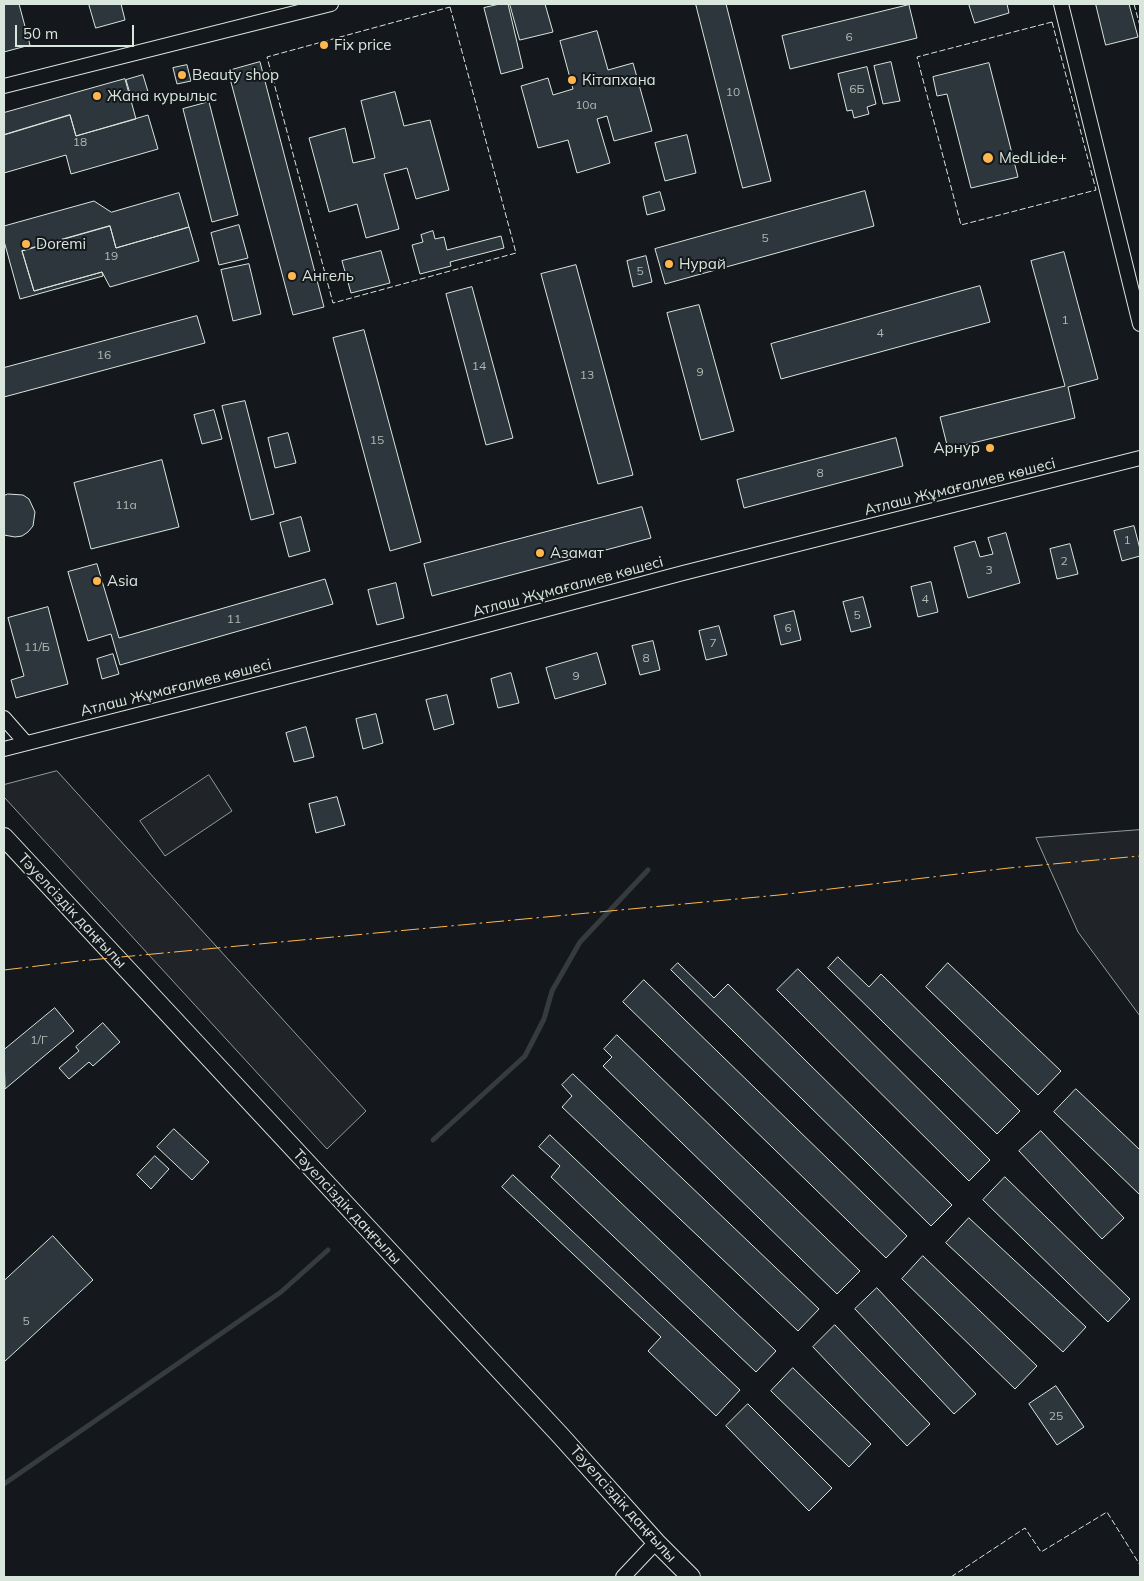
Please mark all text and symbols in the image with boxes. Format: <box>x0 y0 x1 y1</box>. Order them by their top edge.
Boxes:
scale bar <box>18 15 136 47</box>
text: 50 m <box>23 24 58 43</box>
house number: 6 <box>845 30 853 44</box>
place label: Fix price <box>334 36 391 54</box>
marker: Fix price <box>318 39 330 51</box>
place label: Beauty shop <box>192 66 279 84</box>
marker: Beauty shop <box>176 69 188 81</box>
place label: Кітапxана <box>582 71 656 89</box>
marker: Кітапxана <box>566 74 578 86</box>
house number: 6Б <box>849 82 865 96</box>
house number: 10 <box>726 85 740 99</box>
place label: Жана курылыс <box>107 87 217 105</box>
marker: Жана курылыс <box>91 90 103 102</box>
house number: 10а <box>575 98 597 112</box>
house number: 18 <box>73 135 87 149</box>
place label: MedLide+ <box>999 149 1067 167</box>
marker: MedLide+ <box>981 151 995 165</box>
house number: 5 <box>761 231 769 245</box>
place label: Doremi <box>36 235 86 253</box>
marker: Doremi <box>20 238 32 250</box>
house number: 19 <box>104 249 118 263</box>
place label: Нурай <box>679 255 726 273</box>
marker: Нурай <box>663 258 675 270</box>
house number: 5 <box>636 264 644 278</box>
place label: Ангель <box>302 267 354 285</box>
marker: Ангель <box>286 270 298 282</box>
house number: 1 <box>1061 313 1069 327</box>
house number: 4 <box>876 326 884 340</box>
house number: 16 <box>97 348 111 362</box>
house number: 14 <box>472 359 486 373</box>
house number: 9 <box>696 365 704 379</box>
house number: 13 <box>580 368 594 382</box>
house number: 15 <box>370 433 384 447</box>
place label: Арнур <box>934 439 980 457</box>
marker: Арнур <box>984 442 996 454</box>
street label: Атлаш Жұмағалиев көшесі <box>862 454 1058 520</box>
house number: 8 <box>816 466 824 480</box>
house number: 11а <box>115 498 137 512</box>
house number: 1 <box>1123 533 1131 547</box>
place label: Азамат <box>550 544 604 562</box>
marker: Азамат <box>534 547 546 559</box>
street label: Атлаш Жұмағалиев көшесі <box>471 553 665 621</box>
house number: 2 <box>1060 554 1068 568</box>
house number: 3 <box>985 563 993 577</box>
place label: Asia <box>107 572 138 590</box>
marker: Asia <box>91 575 103 587</box>
house number: 4 <box>921 592 929 606</box>
house number: 5 <box>853 608 861 622</box>
house number: 11 <box>227 612 241 626</box>
house number: 6 <box>784 621 792 635</box>
house number: 7 <box>709 636 717 650</box>
house number: 11/Б <box>24 640 50 654</box>
house number: 8 <box>642 651 650 665</box>
street label: Атлаш Жұмағалиев көшесі <box>78 655 274 721</box>
house number: 9 <box>572 669 580 683</box>
street label: Тәуелсіздік даңғылы <box>14 850 130 972</box>
house number: 1/Г <box>30 1033 48 1047</box>
street label: Тәуелсіздік даңғылы <box>289 1146 405 1268</box>
house number: 5 <box>22 1314 30 1328</box>
house number: 25 <box>1049 1409 1063 1423</box>
street label: Тәуелсіздік даңғылы <box>566 1442 680 1566</box>

